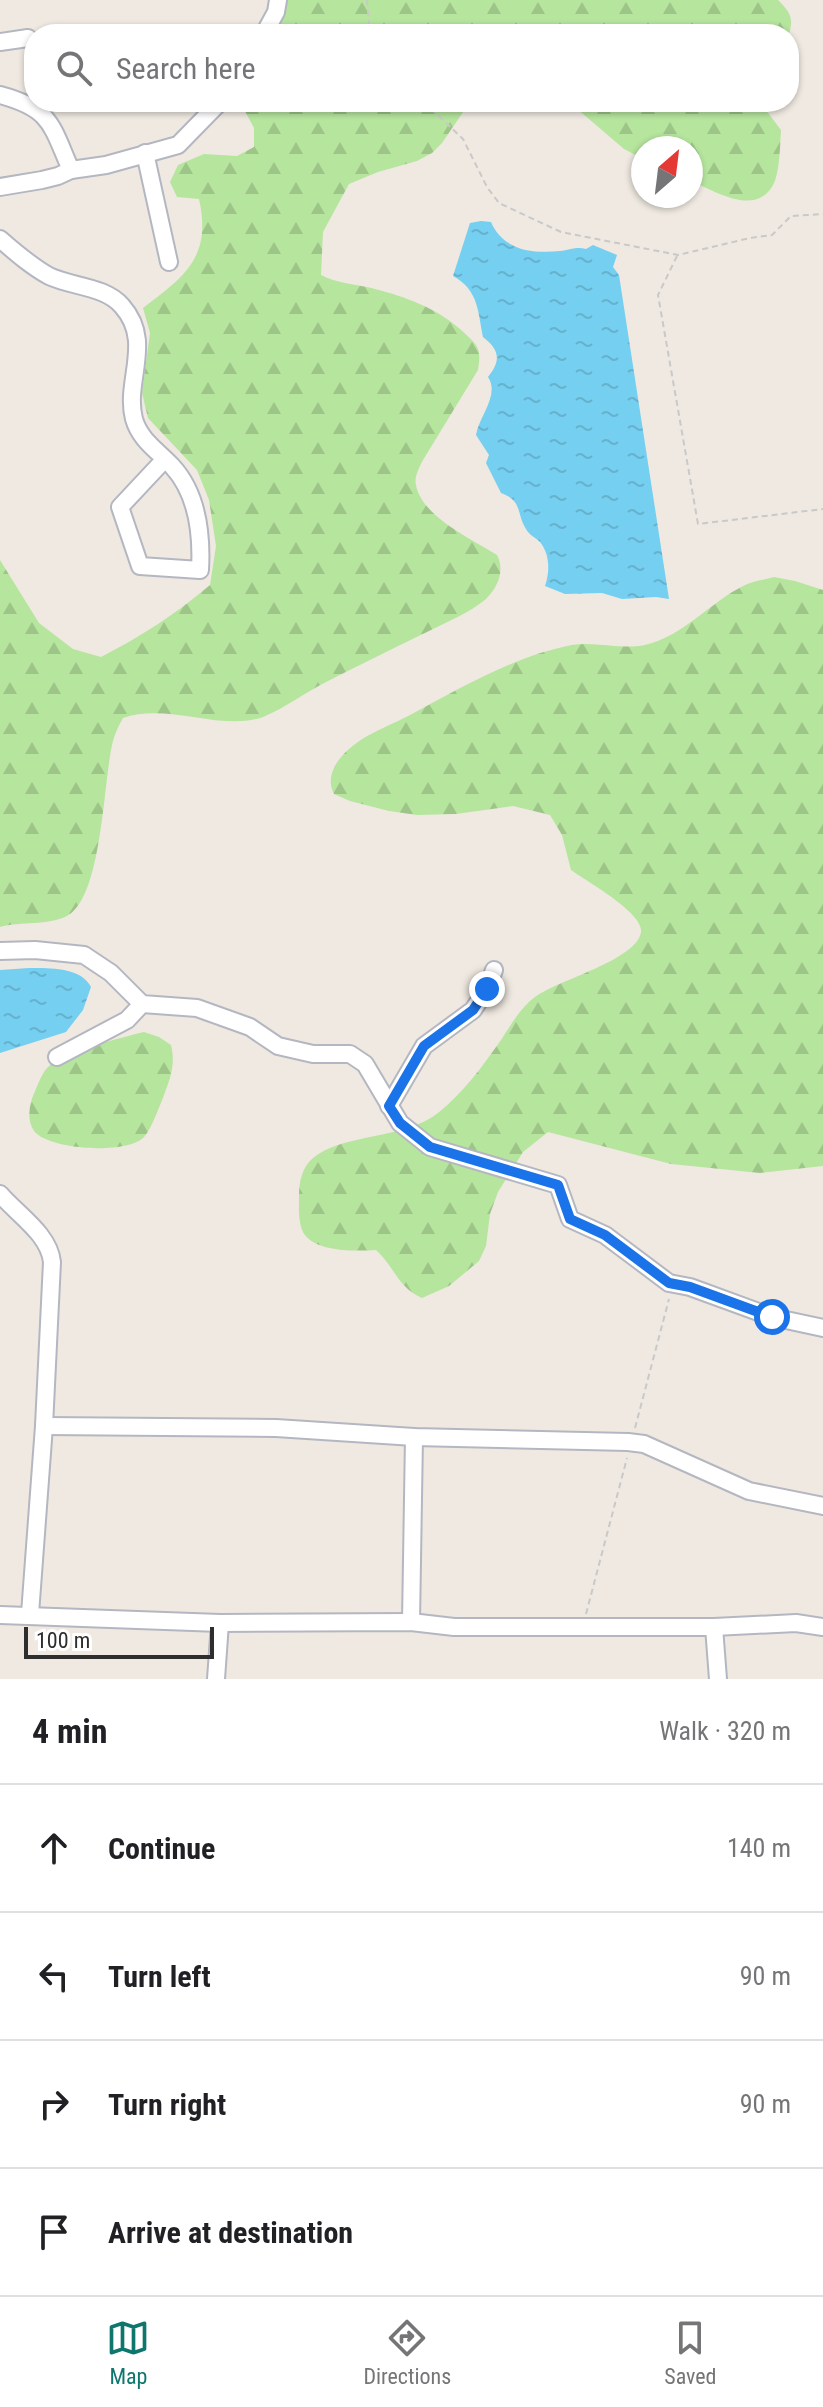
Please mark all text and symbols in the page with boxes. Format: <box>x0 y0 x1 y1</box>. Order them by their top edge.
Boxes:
search box <box>24 24 799 112</box>
icon: search <box>52 46 96 90</box>
text: Search here <box>116 51 256 86</box>
north arrow <box>631 136 703 208</box>
route end <box>469 971 505 1007</box>
route start <box>754 1299 790 1335</box>
scale bar <box>24 1623 214 1659</box>
text: 100 m <box>36 1628 90 1653</box>
text: 4 min <box>32 1711 108 1751</box>
text: Walk · 320 m <box>659 1716 791 1746</box>
icon: ahead <box>32 1826 76 1870</box>
text: Continue <box>108 1831 215 1866</box>
text: 140 m <box>727 1833 791 1863</box>
icon: left <box>32 1954 76 1998</box>
text: Turn left <box>108 1959 211 1994</box>
text: 90 m <box>740 1961 791 1991</box>
icon: right <box>32 2082 76 2126</box>
text: Turn right <box>108 2087 226 2122</box>
text: 90 m <box>740 2089 791 2119</box>
icon: arrive <box>32 2210 76 2254</box>
text: Arrive at destination <box>108 2215 353 2250</box>
tab: Map <box>106 2316 150 2389</box>
tab: Directions <box>363 2316 451 2389</box>
tab: Saved <box>664 2316 717 2389</box>

